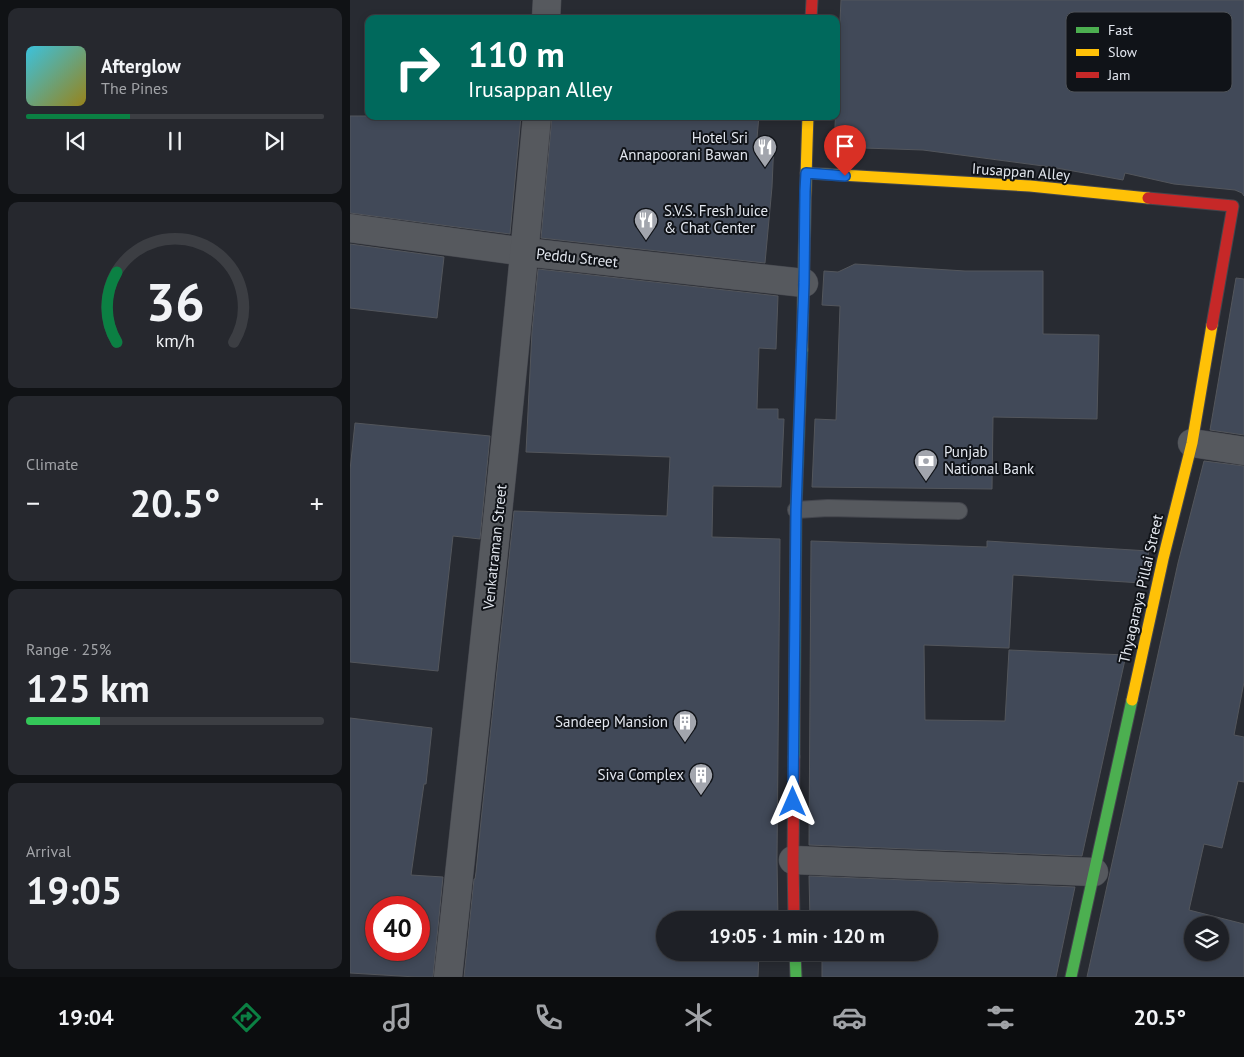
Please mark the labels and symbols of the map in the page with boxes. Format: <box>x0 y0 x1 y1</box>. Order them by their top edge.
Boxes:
legend <box>1066 12 1232 92</box>
text: Fast <box>1108 21 1133 39</box>
text: Slow <box>1108 43 1138 61</box>
text: Jam <box>1107 66 1130 84</box>
pin <box>824 125 866 176</box>
place label: Hotel Sri Annapoorani Bawan <box>620 128 748 164</box>
restaurant icon: Hotel Sri Annapoorani Bawan <box>752 134 778 168</box>
street label: Irusappan Alley <box>971 159 1071 184</box>
place label: S.V.S. Fresh Juice & Chat Center <box>664 201 768 237</box>
restaurant icon: S.V.S. Fresh Juice & Chat Center <box>633 207 659 241</box>
street label: Peddu Street <box>535 244 619 271</box>
place label: Punjab National Bank <box>944 442 1035 478</box>
bank icon: Punjab National Bank <box>913 448 939 482</box>
street label: Venkatraman Street <box>478 483 511 612</box>
street label: Thyagaraya Pillai Street <box>1114 513 1167 665</box>
building icon: Sandeep Mansion <box>672 709 698 743</box>
place label: Sandeep Mansion <box>555 712 668 731</box>
building icon: Siva Complex <box>688 762 714 796</box>
place label: Siva Complex <box>598 765 684 784</box>
position arrow <box>766 775 818 827</box>
speed limit sign: 40 <box>365 896 430 961</box>

